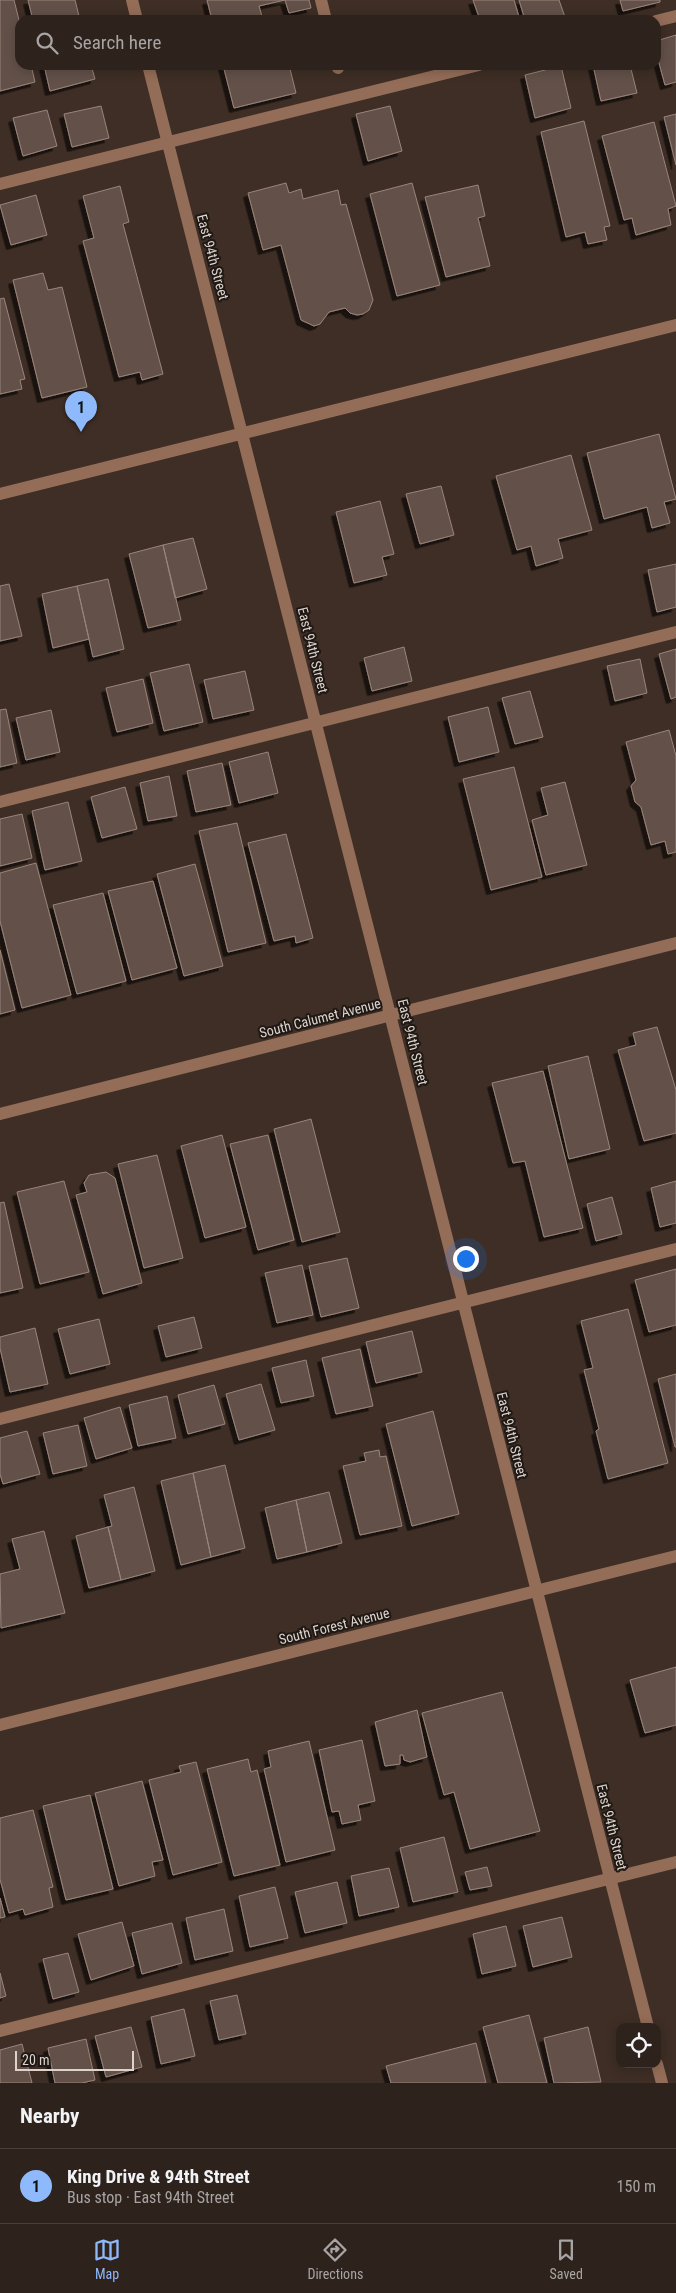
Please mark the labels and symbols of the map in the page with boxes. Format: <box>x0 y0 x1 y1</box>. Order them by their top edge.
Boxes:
street label: East 94th Street <box>194 212 232 302</box>
pin: 1 <box>65 391 97 432</box>
street label: East 94th Street <box>295 605 331 695</box>
street label: South Calumet Avenue <box>258 995 383 1041</box>
street label: East 94th Street <box>395 997 431 1087</box>
your location <box>453 1246 479 1272</box>
street label: East 94th Street <box>494 1390 530 1480</box>
street label: South Forest Avenue <box>277 1604 391 1647</box>
street label: East 94th Street <box>594 1782 630 1872</box>
scale bar <box>15 2048 134 2071</box>

